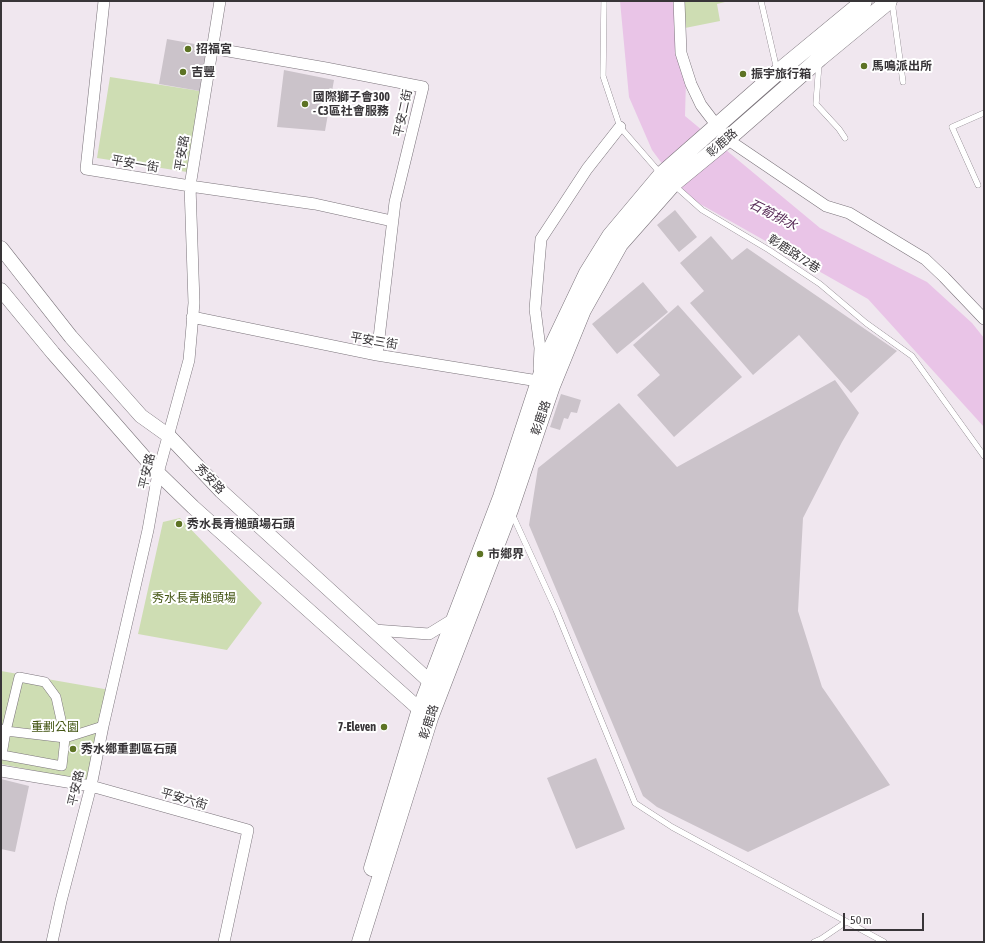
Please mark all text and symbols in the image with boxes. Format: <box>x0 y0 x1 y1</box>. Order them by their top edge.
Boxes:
place label: 招福宮 <box>196 42 232 56</box>
marker: 招福宮 <box>183 44 193 54</box>
place label: 馬鳴派出所 <box>872 59 932 73</box>
marker: 馬鳴派出所 <box>859 61 869 71</box>
place label: 吉豐 <box>191 65 215 79</box>
marker: 吉豐 <box>178 67 188 77</box>
place label: 振宇旅行箱 <box>751 67 811 81</box>
marker: 振宇旅行箱 <box>738 69 748 79</box>
street label: 平安二街 <box>391 88 415 138</box>
place label: 國際獅子會300 - C3區社會服務 <box>313 90 390 118</box>
marker: 國際獅子會300 - C3區社會服務 <box>300 99 310 109</box>
street label: 彰鹿路 <box>704 126 740 160</box>
street label: 平安路 <box>172 134 192 172</box>
street label: 平安一街 <box>110 153 160 175</box>
water label: 石筍排水 <box>746 196 800 234</box>
street label: 彰鹿路72巷 <box>765 232 823 276</box>
street label: 平安三街 <box>349 330 399 352</box>
street label: 彰鹿路 <box>528 399 554 437</box>
street label: 平安路 <box>136 452 158 490</box>
street label: 秀安路 <box>192 461 228 497</box>
place label: 秀水長青槌頭場石頭 <box>187 517 295 531</box>
marker: 秀水長青槌頭場石頭 <box>174 519 184 529</box>
place label: 市鄉界 <box>488 547 524 561</box>
marker: 市鄉界 <box>475 549 485 559</box>
park label: 秀水長青槌頭場 <box>152 591 236 605</box>
street label: 彰鹿路 <box>417 703 441 741</box>
park label: 重劃公園 <box>31 720 79 734</box>
place label: 7-Eleven <box>338 720 376 734</box>
marker: 7-Eleven <box>379 722 389 732</box>
place label: 秀水鄉重劃區石頭 <box>81 742 177 756</box>
marker: 秀水鄉重劃區石頭 <box>68 744 78 754</box>
street label: 平安路 <box>65 769 87 807</box>
street label: 平安六街 <box>159 785 209 813</box>
scale bar <box>845 905 926 931</box>
text: 50 m <box>850 913 872 927</box>

